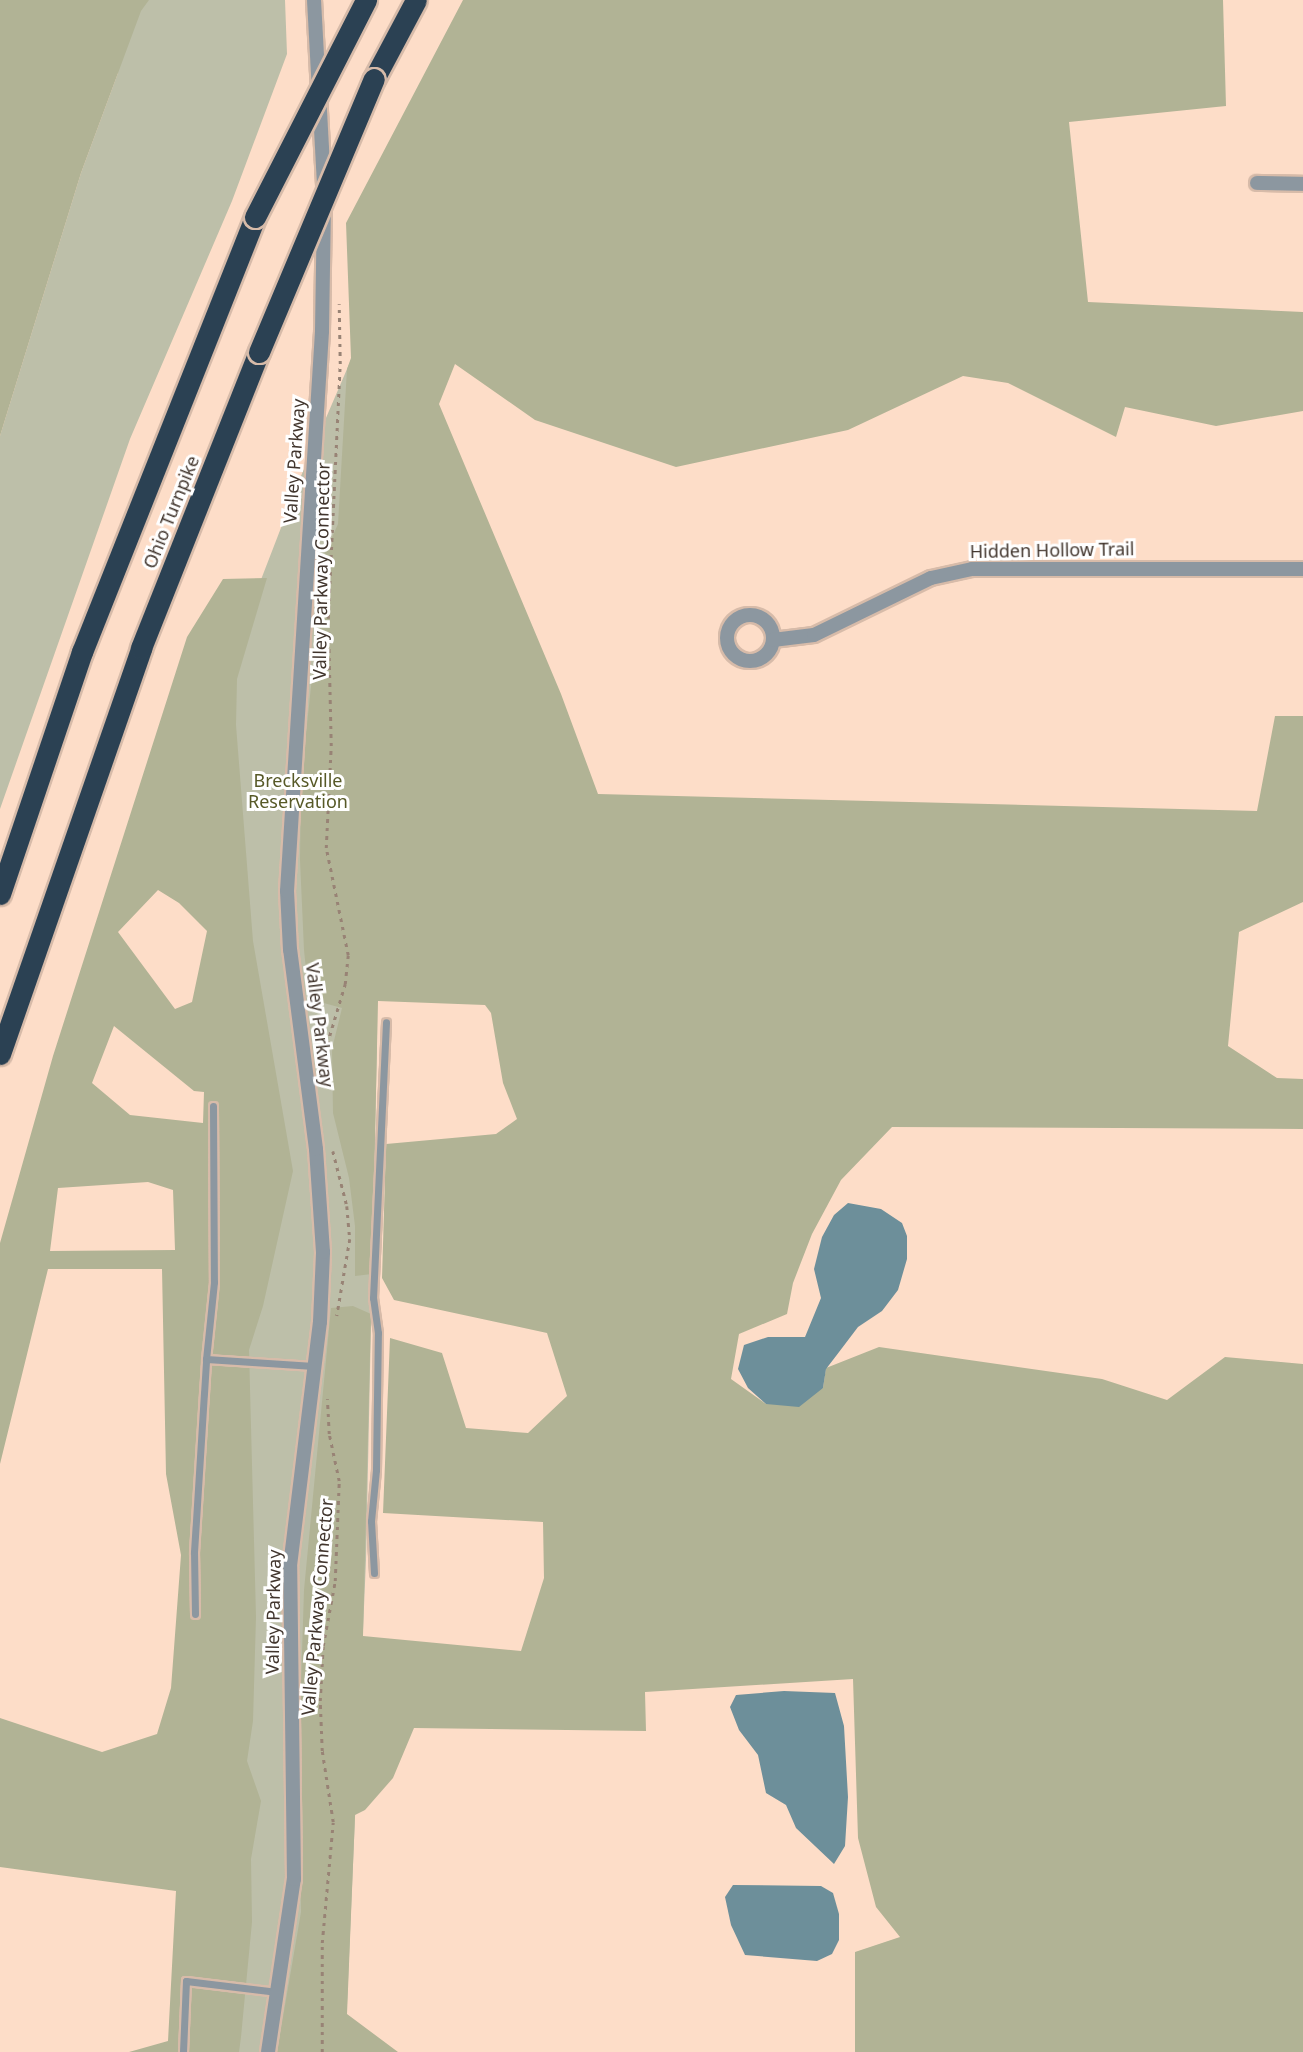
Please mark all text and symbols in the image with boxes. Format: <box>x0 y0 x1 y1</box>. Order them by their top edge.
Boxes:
street label: Valley Parkway <box>279 398 309 524</box>
street label: Ohio Turnpike <box>139 452 203 572</box>
street label: Valley Parkway Connector <box>308 462 334 680</box>
street label: Hidden Hollow Trail <box>970 538 1134 562</box>
park label: Brecksville Reservation <box>248 770 348 812</box>
street label: Valley Parkway <box>302 962 338 1088</box>
street label: Valley Parkway Connector <box>297 1498 337 1716</box>
street label: Valley Parkway <box>261 1549 285 1675</box>

